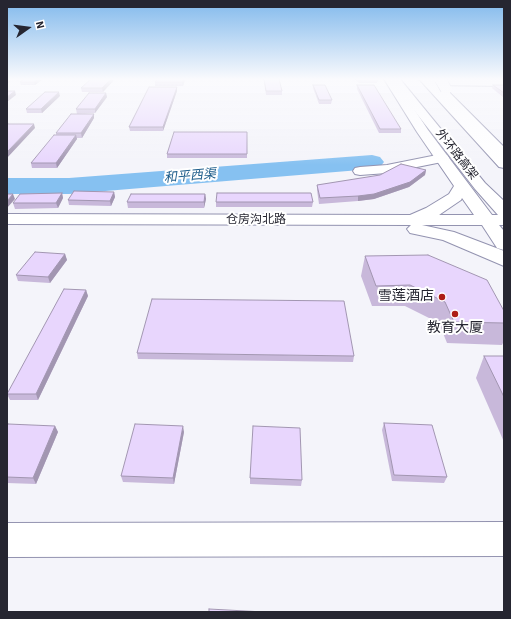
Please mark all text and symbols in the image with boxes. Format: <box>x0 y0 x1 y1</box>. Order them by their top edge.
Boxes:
north arrow <box>8 8 48 48</box>
text: N <box>32 20 48 30</box>
street label: 外环路高架 <box>432 127 480 183</box>
water label: 和平西渠 <box>163 167 217 187</box>
street label: 仓房沟北路 <box>226 213 286 227</box>
place label: 雪莲酒店 <box>378 289 434 305</box>
marker: 雪莲酒店 <box>437 292 447 302</box>
marker: 教育大厦 <box>450 309 460 319</box>
place label: 教育大厦 <box>427 321 483 337</box>

